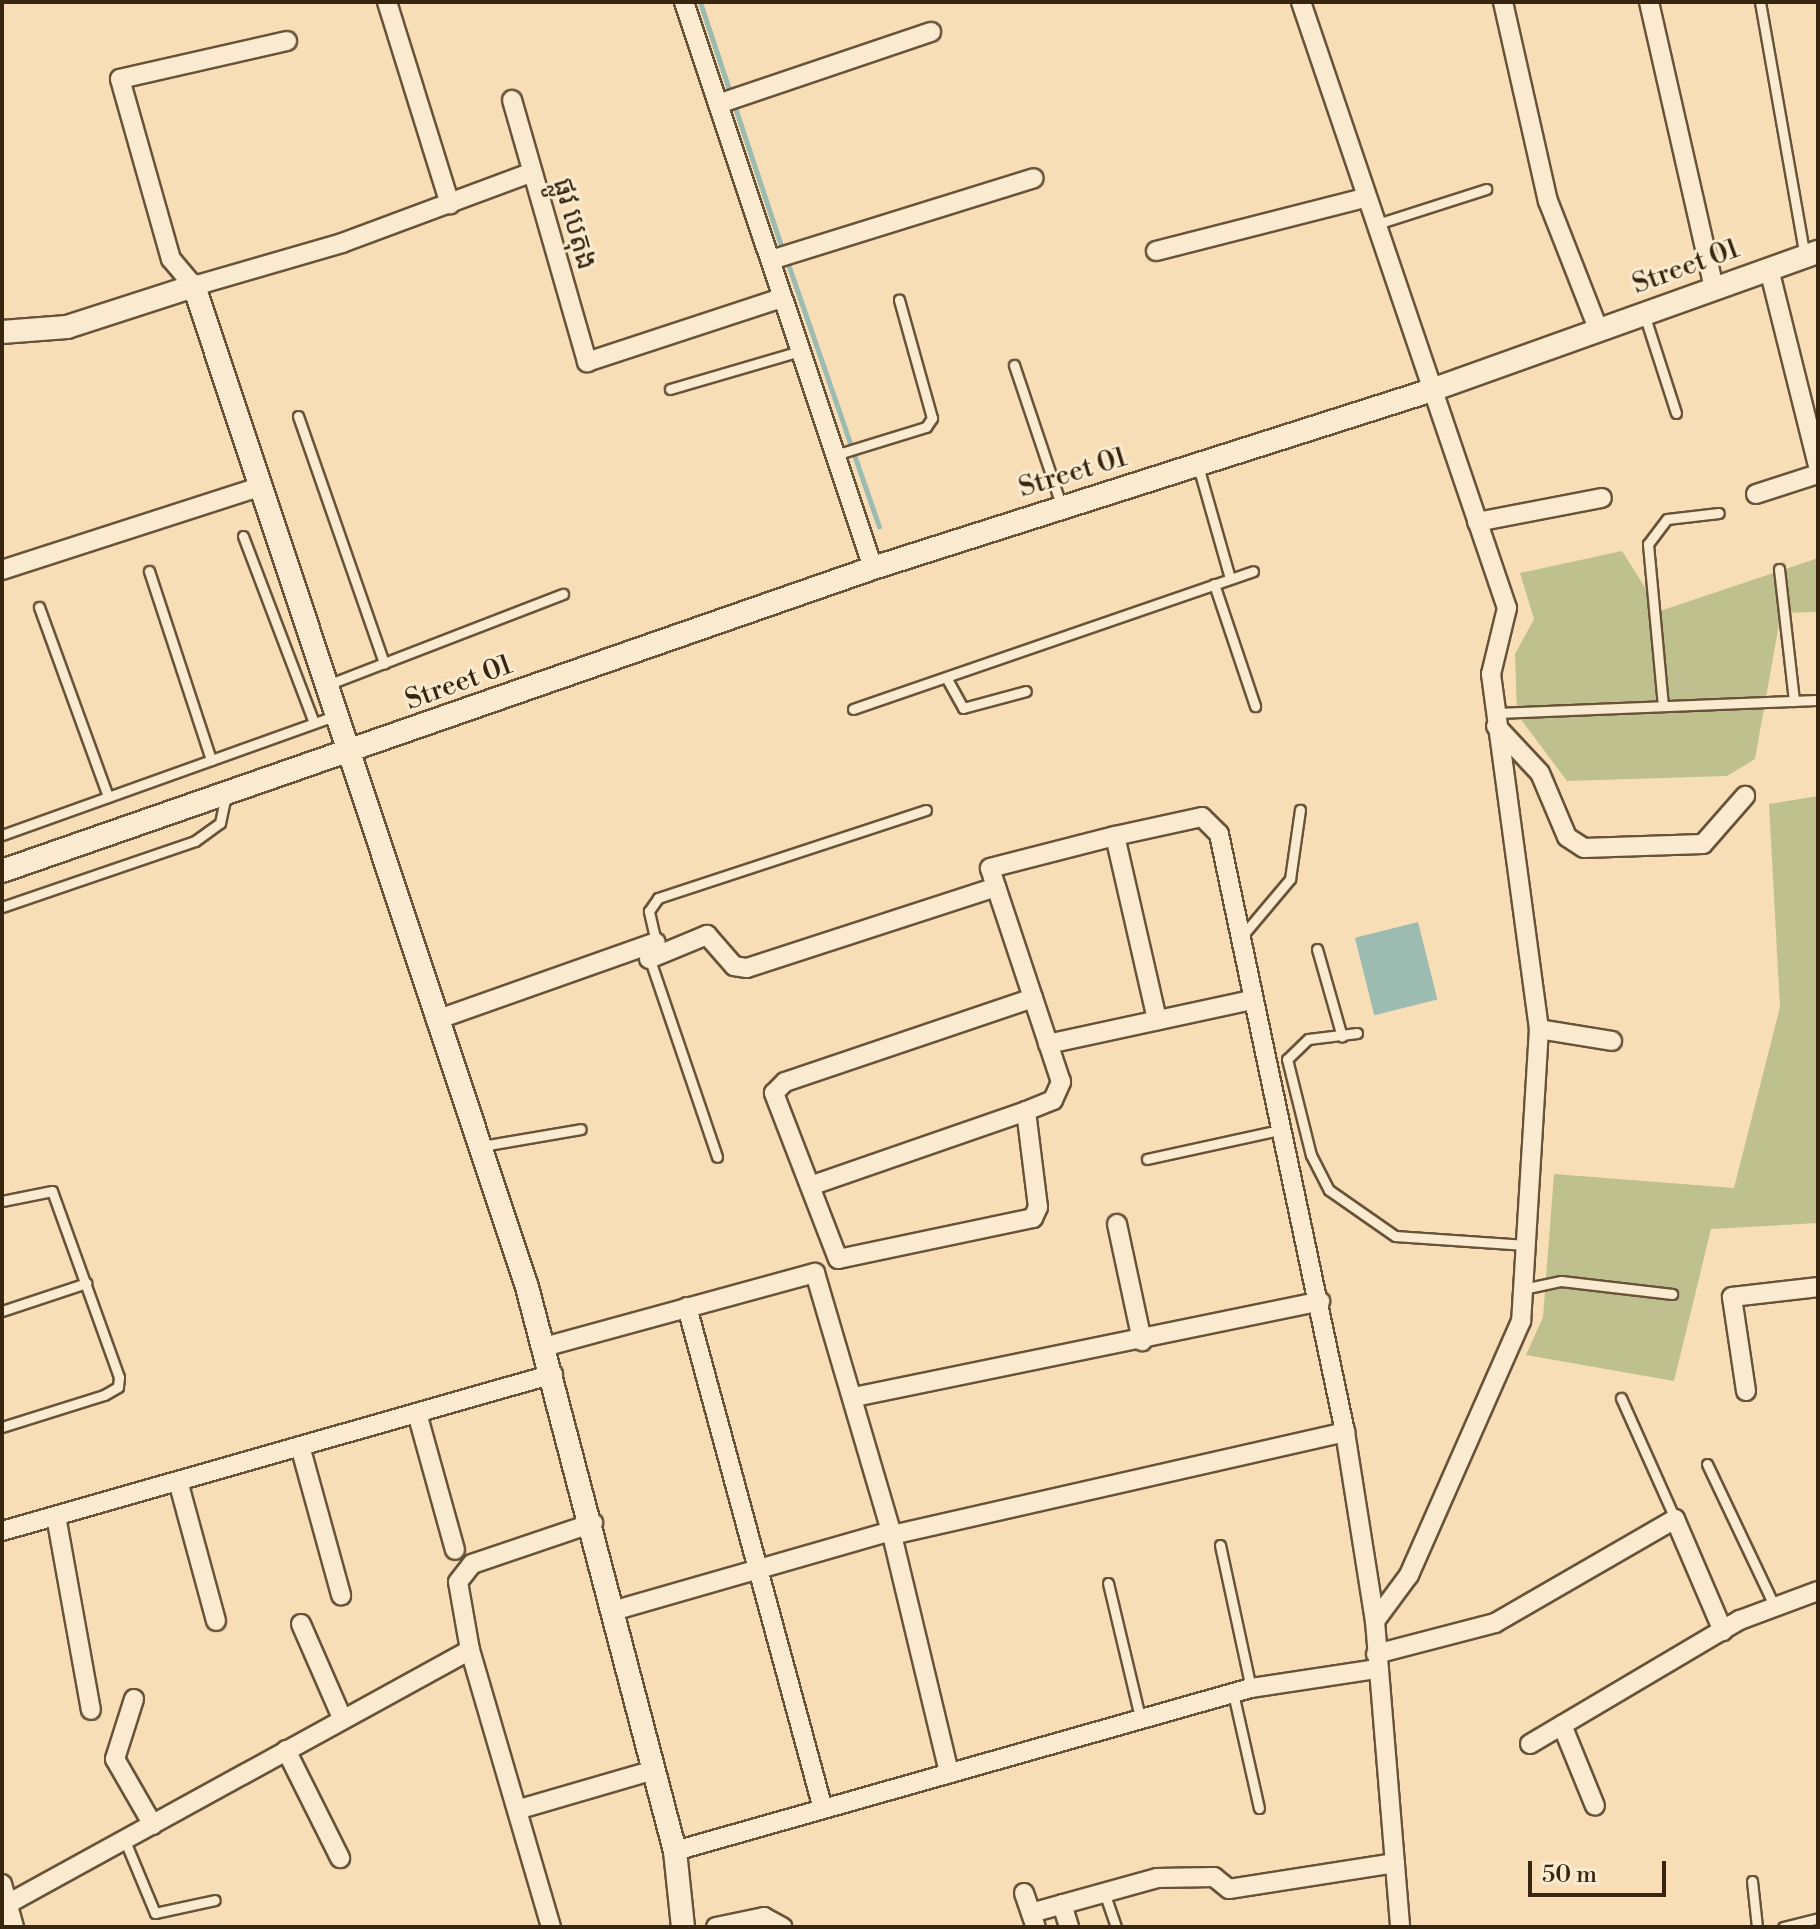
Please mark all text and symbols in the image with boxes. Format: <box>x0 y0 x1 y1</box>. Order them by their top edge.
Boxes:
street label: ផ្លូវ បេតុង <box>545 174 603 274</box>
street label: Street 01 <box>1628 232 1744 302</box>
street label: Street 01 <box>1015 441 1131 505</box>
street label: Street 01 <box>401 648 517 718</box>
scale bar <box>1532 1845 1670 1895</box>
text: 50 m <box>1542 1860 1597 1890</box>

